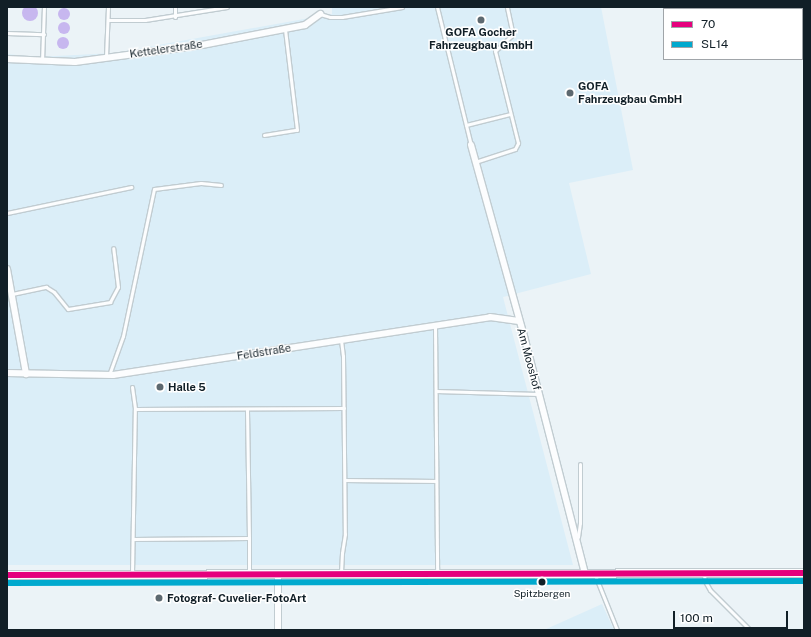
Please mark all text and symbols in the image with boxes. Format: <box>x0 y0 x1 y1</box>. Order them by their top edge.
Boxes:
legend <box>663 8 803 60</box>
marker: GOFA Gocher Fahrzeugbau GmbH <box>476 15 486 25</box>
text: 70 <box>701 17 715 31</box>
place label: GOFA Gocher Fahrzeugbau GmbH <box>429 26 533 52</box>
street label: Kettelerstraße <box>129 37 203 61</box>
text: SL14 <box>701 37 728 51</box>
place label: GOFA Fahrzeugbau GmbH <box>578 80 682 106</box>
marker: GOFA Fahrzeugbau GmbH <box>565 88 575 98</box>
street label: Am Mooshof <box>514 326 544 392</box>
street label: Feldstraße <box>236 341 292 363</box>
place label: Halle 5 <box>168 380 206 394</box>
marker: Halle 5 <box>155 382 165 392</box>
marker: Spitzbergen <box>537 577 547 587</box>
place label: Spitzbergen <box>514 588 570 600</box>
place label: Fotograf- Cuvelier-FotoArt <box>167 591 307 605</box>
marker: Fotograf- Cuvelier-FotoArt <box>154 593 164 603</box>
scale bar <box>675 603 790 629</box>
text: 100 m <box>680 611 713 625</box>

